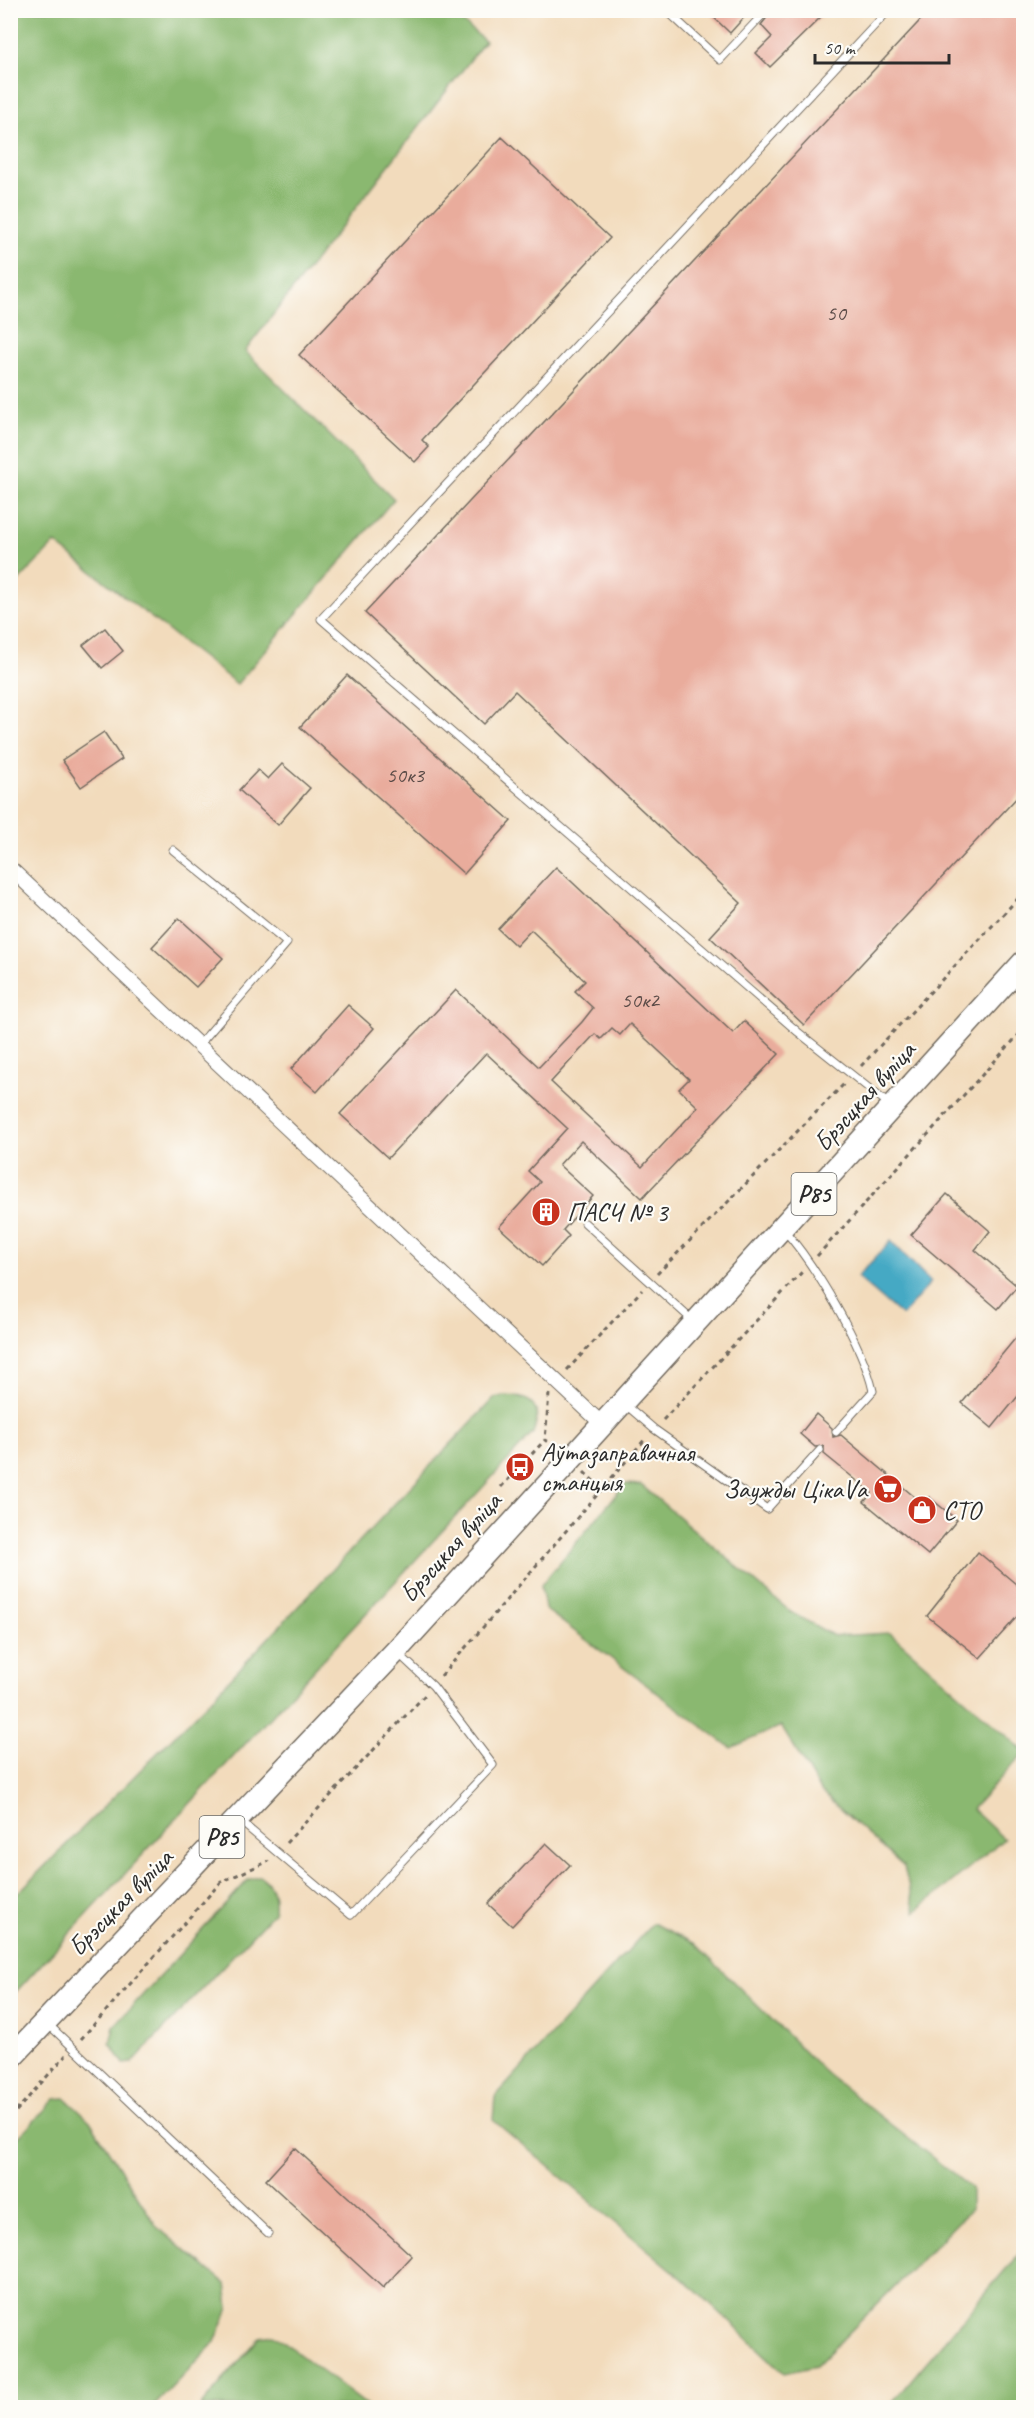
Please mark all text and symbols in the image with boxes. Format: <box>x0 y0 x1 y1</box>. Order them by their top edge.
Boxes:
scale bar <box>815 27 948 65</box>
text: 50 m <box>824 37 857 59</box>
house number: 50 <box>826 299 848 327</box>
house number: 50к3 <box>386 761 426 789</box>
house number: 50к2 <box>621 986 661 1014</box>
street label: Брэсцкая вуліца <box>806 1033 924 1158</box>
road number: Р85 <box>792 1173 836 1215</box>
building icon: ПАСЧ № 3 <box>530 1196 562 1228</box>
place label: ПАСЧ № 3 <box>567 1196 670 1229</box>
place label: Аўтазаправачная станцыя <box>541 1436 696 1499</box>
bus stop icon: Аўтазаправачная станцыя <box>504 1451 536 1483</box>
place label: Заужды ЦікаVа <box>724 1473 869 1506</box>
supermarket icon: Заужды ЦікаVа <box>872 1473 904 1505</box>
street label: Брэсцкая вуліца <box>392 1484 510 1609</box>
shop icon: СТО <box>906 1494 938 1526</box>
place label: СТО <box>943 1494 983 1527</box>
road number: Р85 <box>200 1816 244 1858</box>
street label: Брэсцкая вуліца <box>61 1840 181 1963</box>

